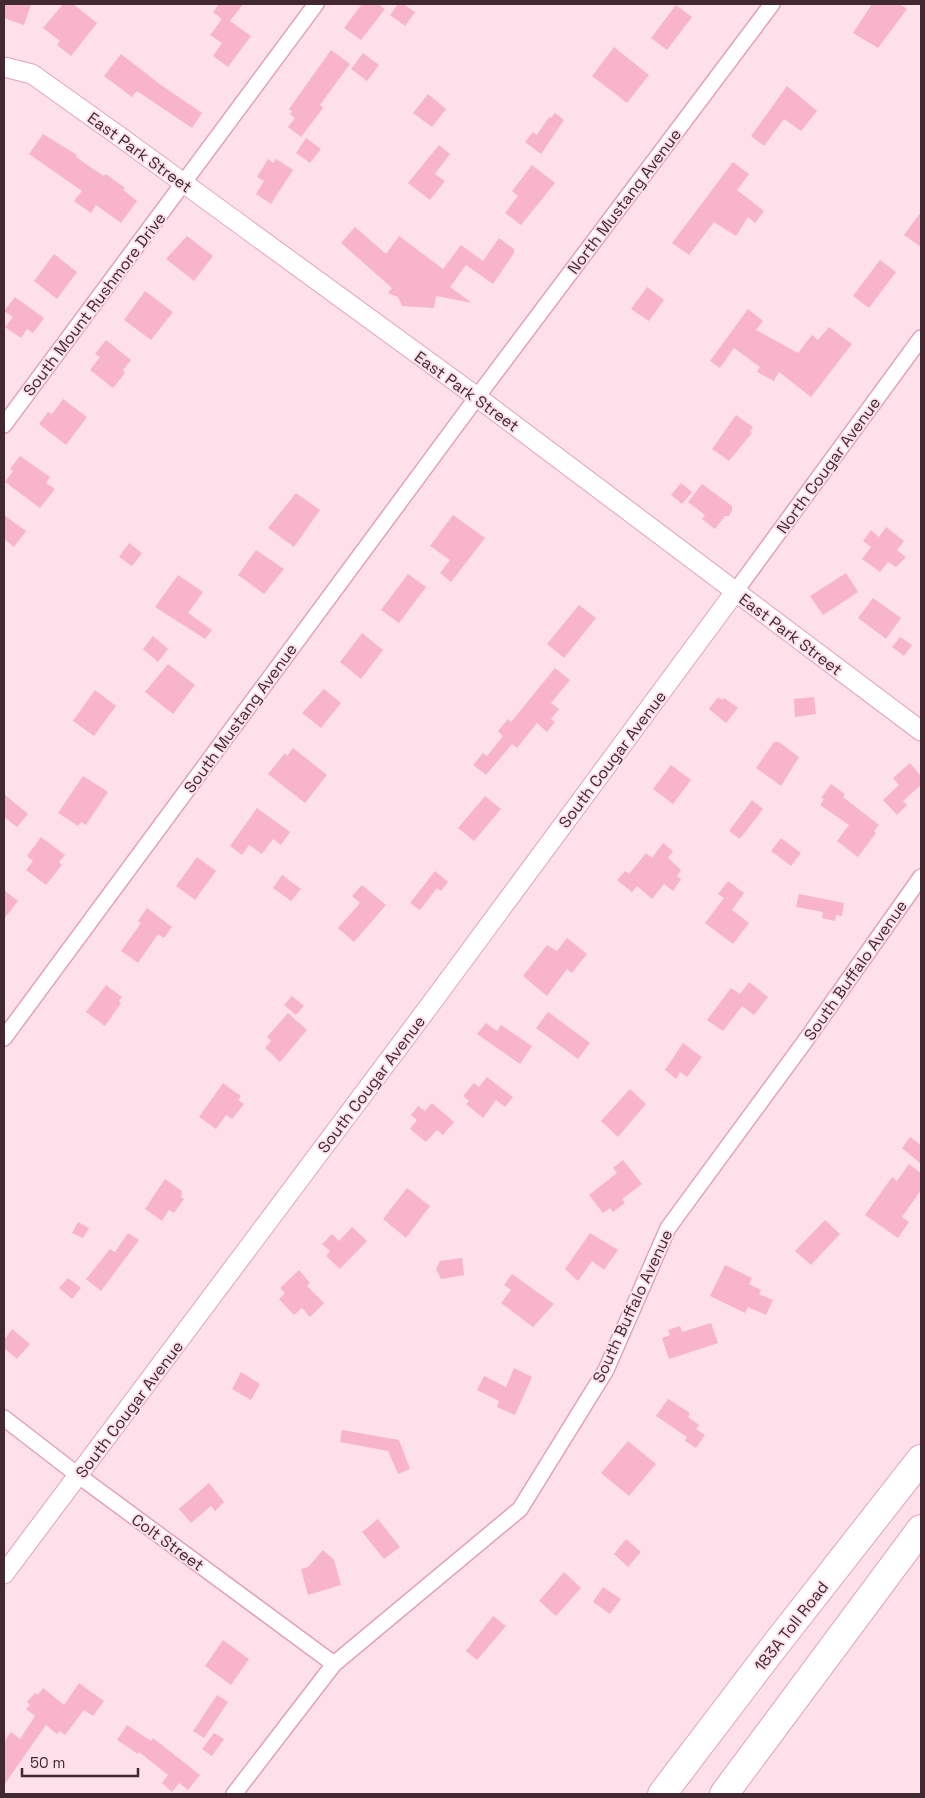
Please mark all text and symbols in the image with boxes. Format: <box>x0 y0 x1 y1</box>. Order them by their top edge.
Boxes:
street label: East Park Street <box>83 107 196 197</box>
street label: North Mustang Avenue <box>563 124 686 278</box>
street label: South Mount Rushmore Drive <box>18 208 170 400</box>
street label: East Park Street <box>410 346 523 436</box>
street label: North Cougar Avenue <box>772 393 885 538</box>
street label: East Park Street <box>735 589 847 680</box>
street label: South Mustang Avenue <box>179 639 302 797</box>
street label: South Cougar Avenue <box>554 686 671 832</box>
street label: South Buffalo Avenue <box>799 896 912 1045</box>
street label: South Cougar Avenue <box>313 1011 430 1157</box>
street label: South Buffalo Avenue <box>588 1226 677 1386</box>
street label: South Cougar Avenue <box>71 1336 188 1482</box>
street label: Colt Street <box>127 1509 208 1576</box>
street label: 183A Toll Road <box>750 1577 833 1676</box>
scale bar <box>22 1746 139 1778</box>
text: 50 m <box>30 1753 65 1772</box>

